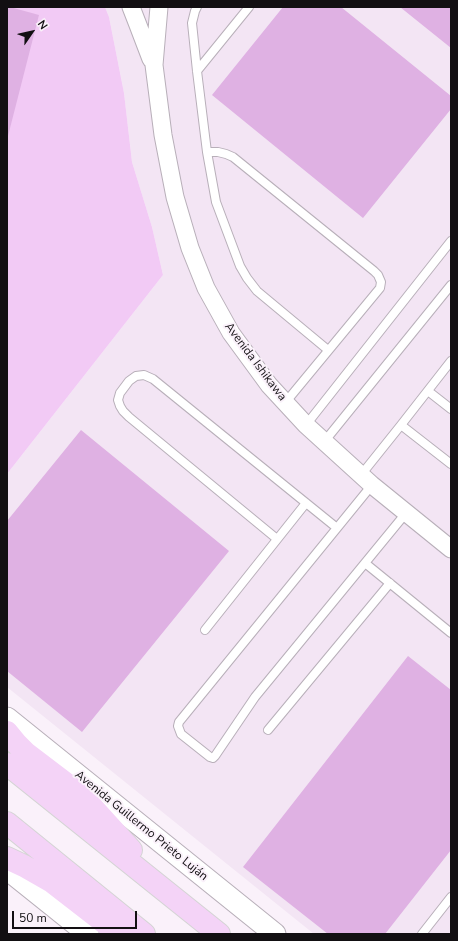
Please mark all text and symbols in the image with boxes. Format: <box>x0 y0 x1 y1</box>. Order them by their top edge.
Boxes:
north arrow <box>12 12 52 52</box>
text: N <box>34 17 51 33</box>
street label: Avenida Ishikawa <box>221 320 289 404</box>
street label: Avenida Guillermo Prieto Luján <box>72 768 210 884</box>
scale bar <box>14 903 139 929</box>
text: 50 m <box>19 910 47 926</box>

